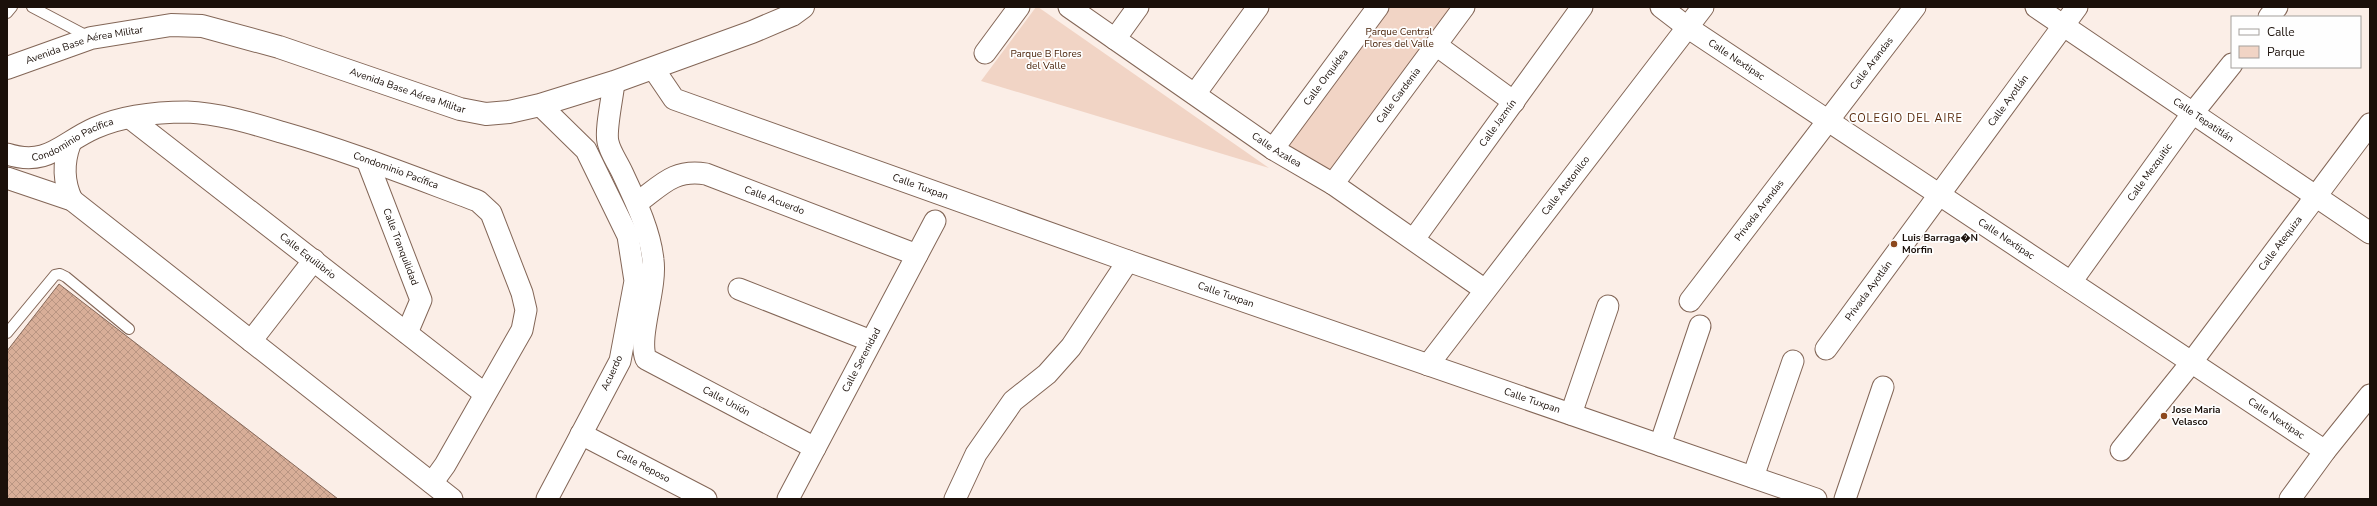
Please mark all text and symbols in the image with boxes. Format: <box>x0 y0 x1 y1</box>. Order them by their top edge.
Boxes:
legend <box>2231 16 2361 68</box>
street label: Avenida Base Aérea Militar <box>24 23 145 68</box>
text: Calle <box>2267 24 2295 40</box>
park label: Parque Central Flores del Valle <box>1364 25 1434 51</box>
street label: Calle Arandas <box>1847 34 1897 93</box>
street label: Calle Nextipac <box>1705 36 1768 84</box>
text: Parque <box>2267 44 2305 60</box>
street label: Calle Orquídea <box>1300 46 1352 109</box>
park label: Parque B Flores del Valle <box>1010 47 1082 73</box>
street label: Avenida Base Aérea Militar <box>348 65 467 117</box>
street label: Calle Gardenia <box>1373 65 1424 126</box>
street label: Calle Ayotlán <box>1985 72 2032 129</box>
street label: Calle Tepatitlán <box>2170 95 2237 146</box>
street label: Calle Jazmín <box>1476 97 1520 150</box>
district label: COLEGIO DEL AIRE <box>1849 111 1963 126</box>
street label: Condominio Pacífica <box>31 115 115 165</box>
street label: Calle Azalea <box>1249 129 1304 171</box>
street label: Calle Mezquitic <box>2124 140 2176 204</box>
street label: Condominio Pacífica <box>351 148 440 193</box>
street label: Calle Atotonilco <box>1538 153 1593 219</box>
street label: Calle Tuxpan <box>890 170 950 203</box>
street label: Privada Arandas <box>1731 177 1787 244</box>
street label: Calle Acuerdo <box>742 182 807 218</box>
street label: Calle Tranquilidad <box>379 206 422 287</box>
street label: Calle Atequiza <box>2255 213 2306 274</box>
street label: Calle Nextipac <box>1975 215 2037 263</box>
street label: Calle Equilibrio <box>277 230 339 283</box>
place label: Luis Barraga�N Morfin <box>1902 231 1978 257</box>
marker: Luis Barraga�N Morfin <box>1889 239 1899 249</box>
street label: Privada Ayotlán <box>1842 258 1895 324</box>
street label: Calle Tuxpan <box>1196 279 1256 311</box>
street label: Calle Serenidad <box>839 325 884 395</box>
street label: Acuerdo <box>598 353 626 393</box>
street label: Calle Unión <box>700 383 753 420</box>
street label: Calle Tuxpan <box>1502 385 1562 417</box>
street label: Calle Nextipac <box>2245 395 2307 443</box>
place label: Jose Maria Velasco <box>2171 403 2220 429</box>
marker: Jose Maria Velasco <box>2159 411 2169 421</box>
street label: Calle Reposo <box>614 446 673 486</box>

